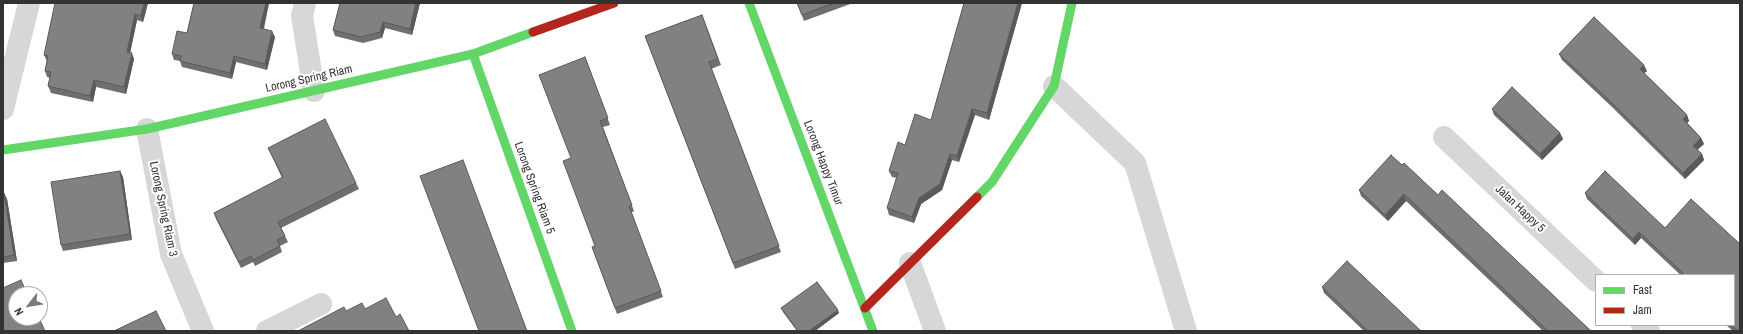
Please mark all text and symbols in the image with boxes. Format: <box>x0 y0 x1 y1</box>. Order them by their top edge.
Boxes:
street label: Lorong Spring Riam <box>264 62 354 96</box>
street label: Lorong Happy Timur <box>800 118 846 208</box>
street label: Lorong Spring Riam 5 <box>511 140 557 236</box>
street label: Lorong Spring Riam 3 <box>146 160 180 258</box>
street label: Jalan Happy 5 <box>1492 182 1548 236</box>
legend <box>1595 274 1735 326</box>
text: Fast <box>1633 282 1652 298</box>
north arrow <box>8 286 48 326</box>
text: Jam <box>1633 302 1652 318</box>
text: N <box>11 305 26 318</box>

